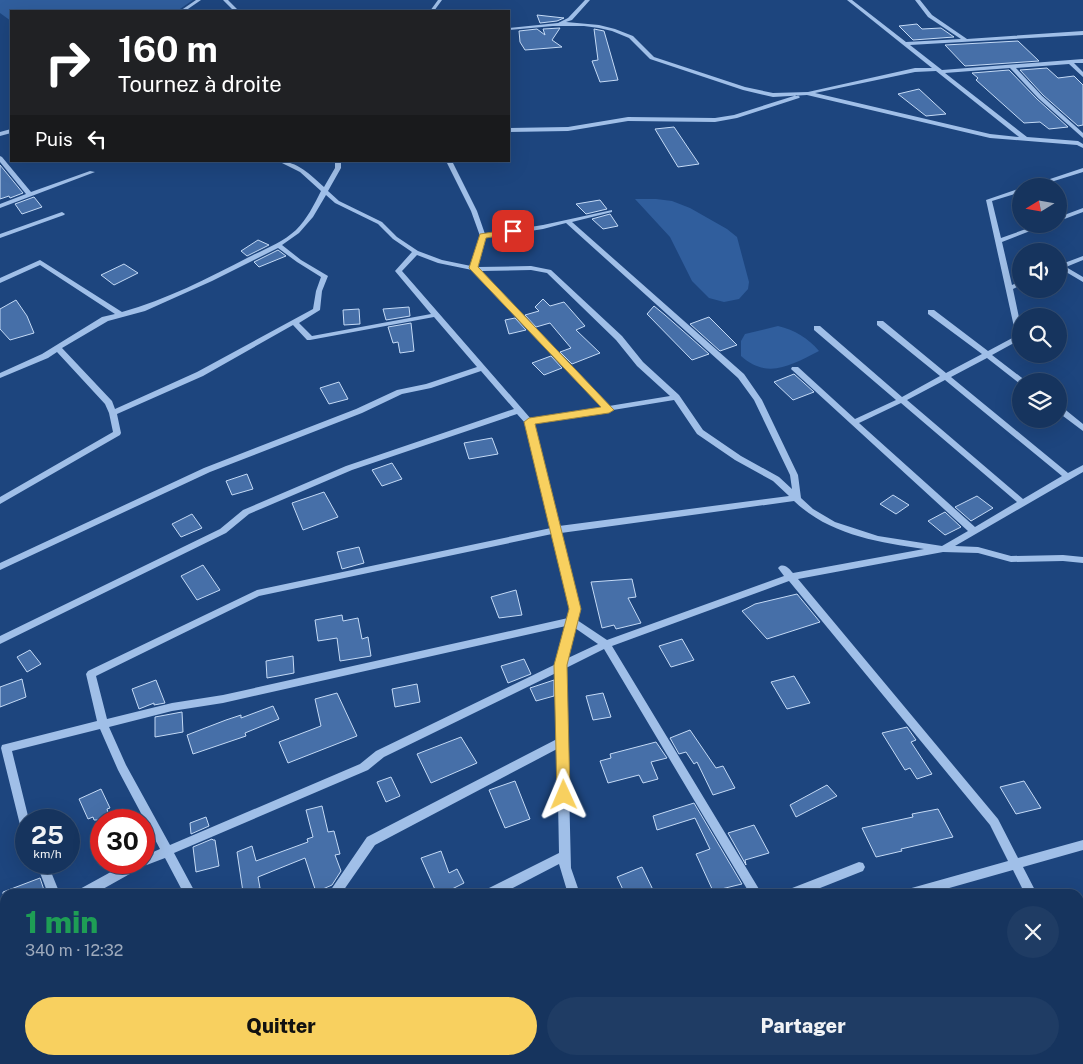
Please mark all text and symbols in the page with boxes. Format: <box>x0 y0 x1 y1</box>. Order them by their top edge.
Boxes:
text: 160 m <box>118 29 218 70</box>
icon: right <box>35 30 100 95</box>
text: Tournez à droite <box>118 71 282 97</box>
icon: left <box>83 125 111 153</box>
text: Puis <box>35 128 73 150</box>
north arrow <box>1012 178 1068 232</box>
map controls <box>1012 178 1067 428</box>
pin <box>492 210 534 252</box>
icon: arrive <box>499 217 527 245</box>
button: sound <box>1012 243 1067 298</box>
button: search <box>1012 308 1067 363</box>
button: layers <box>1012 373 1067 428</box>
position arrow <box>537 768 589 820</box>
speed limit sign: 30 <box>90 809 155 874</box>
text: 25 <box>31 820 64 850</box>
text: km/h <box>33 847 62 861</box>
text: 1 min <box>25 904 98 940</box>
button: close <box>1007 906 1059 958</box>
text: 340 m · 12:32 <box>25 941 123 960</box>
button: Quitter <box>25 997 537 1055</box>
button: Partager <box>547 997 1059 1055</box>

